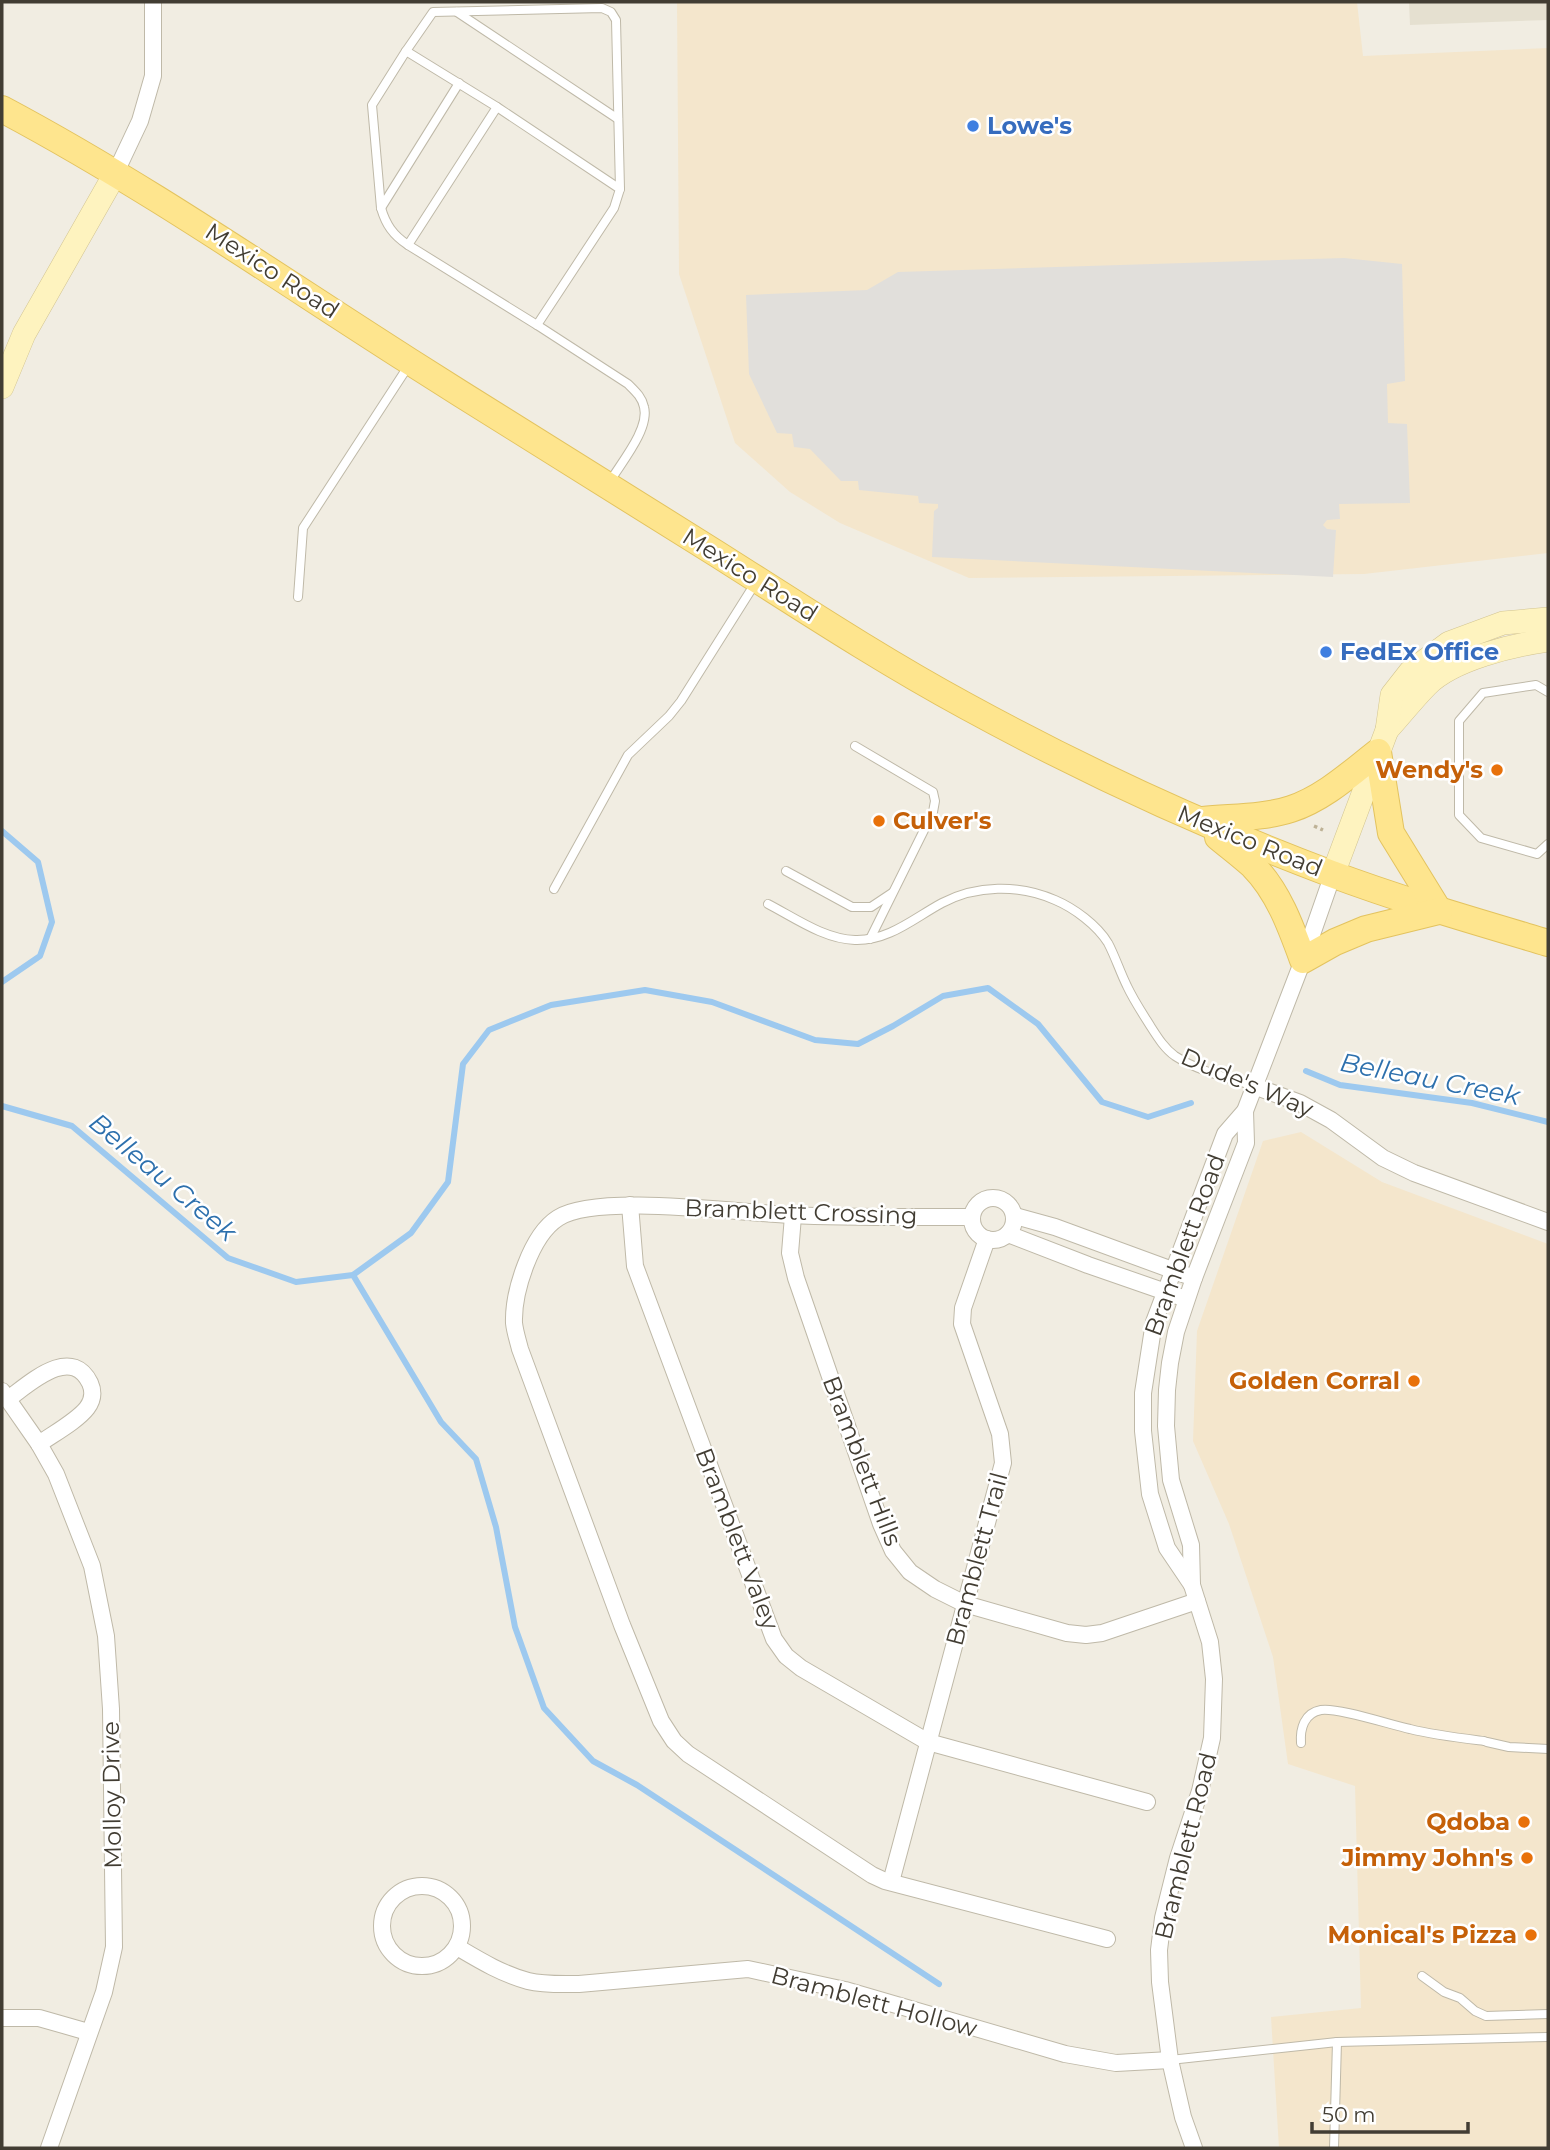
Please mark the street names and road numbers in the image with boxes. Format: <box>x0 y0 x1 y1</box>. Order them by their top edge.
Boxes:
street label: Mexico Road <box>200 217 345 325</box>
street label: Mexico Road <box>677 522 823 628</box>
street label: Mexico Road <box>1173 798 1327 883</box>
street label: Dude's Way <box>1177 1042 1318 1123</box>
street label: Bramblett Road <box>1138 1150 1231 1340</box>
street label: Bramblett Crossing <box>684 1193 918 1230</box>
street label: Bramblett Hills <box>817 1372 908 1550</box>
street label: Bramblett Valey <box>689 1444 785 1634</box>
street label: Bramblett Trail <box>939 1469 1014 1649</box>
street label: Molloy Drive <box>96 1721 127 1869</box>
street label: Bramblett Road <box>1148 1749 1223 1942</box>
street label: Bramblett Hollow <box>768 1960 980 2043</box>

